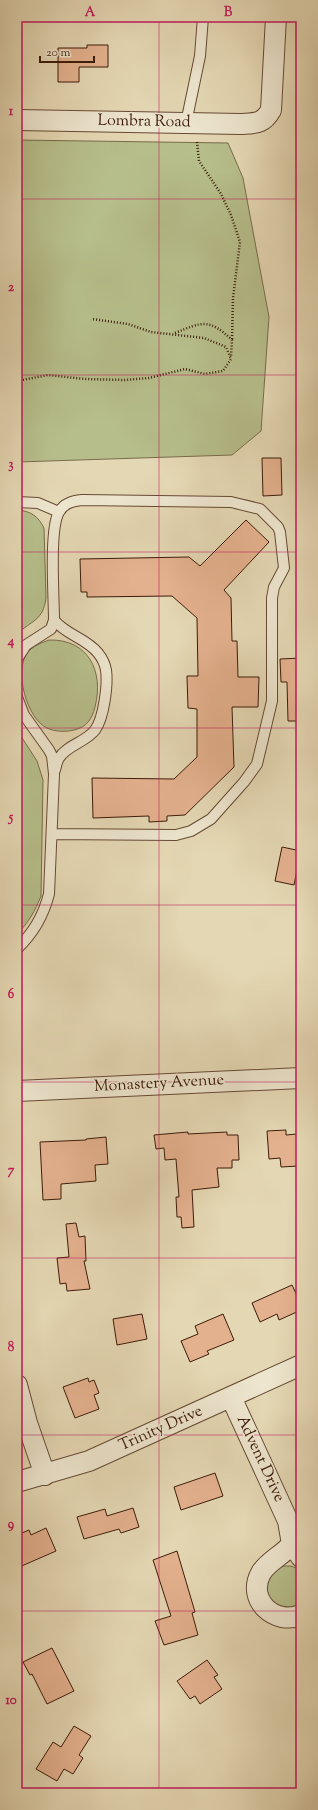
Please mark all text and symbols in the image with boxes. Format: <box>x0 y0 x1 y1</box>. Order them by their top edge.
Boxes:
text: A <box>85 4 96 22</box>
text: B <box>224 4 233 22</box>
scale bar <box>40 38 94 64</box>
text: 20 m <box>46 44 71 62</box>
text: 1 <box>9 103 14 121</box>
street label: Lombra Road <box>97 110 191 134</box>
text: 2 <box>8 279 15 297</box>
text: 3 <box>8 456 14 474</box>
text: 4 <box>7 633 15 651</box>
text: 5 <box>8 809 14 827</box>
text: 6 <box>8 986 15 1004</box>
street label: Monastery Avenue <box>93 1069 225 1099</box>
text: 7 <box>8 1162 15 1180</box>
text: 8 <box>8 1339 15 1357</box>
street label: Trinity Drive <box>115 1400 207 1458</box>
street label: Advent Drive <box>230 1412 290 1506</box>
text: 9 <box>8 1516 15 1534</box>
text: 10 <box>5 1692 17 1710</box>

